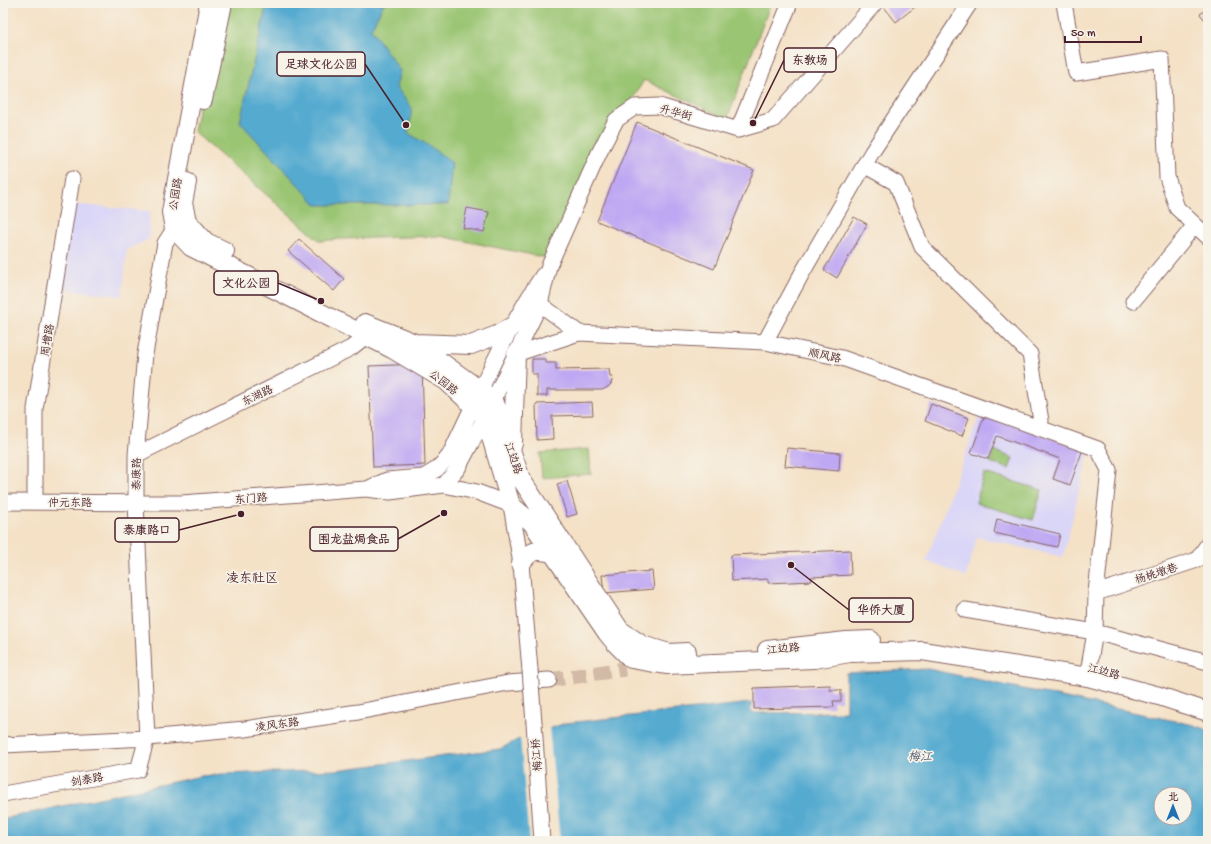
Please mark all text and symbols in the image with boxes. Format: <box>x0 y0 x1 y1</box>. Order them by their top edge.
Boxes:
scale bar <box>1065 18 1141 44</box>
text: 50 m <box>1071 27 1096 41</box>
callout: 东教场 <box>784 48 836 72</box>
callout: 足球文化公园 <box>277 52 365 76</box>
text: 东教场 <box>792 54 828 69</box>
text: 足球文化公园 <box>285 58 357 73</box>
street label: 升华街 <box>658 103 694 124</box>
street label: 公园路 <box>167 177 185 212</box>
callout: 文化公园 <box>214 271 278 295</box>
text: 文化公园 <box>222 277 270 292</box>
street label: 周增路 <box>39 323 57 358</box>
street label: 顺风路 <box>807 347 842 366</box>
street label: 公园路 <box>426 368 460 398</box>
street label: 东湖路 <box>240 383 275 409</box>
street label: 江边路 <box>501 441 524 476</box>
street label: 泰康路 <box>131 458 144 491</box>
street label: 东门路 <box>234 492 268 507</box>
street label: 仲元东路 <box>48 497 92 510</box>
callout: 泰康路口 <box>115 518 179 542</box>
text: 泰康路口 <box>123 524 171 539</box>
callout: 围龙盐焗食品 <box>310 527 398 551</box>
text: 围龙盐焗食品 <box>318 533 390 548</box>
street label: 杨桃墩巷 <box>1133 560 1179 587</box>
district label: 凌东社区 <box>226 571 278 587</box>
callout: 华侨大厦 <box>849 598 913 622</box>
text: 华侨大厦 <box>857 604 905 619</box>
street label: 江边路 <box>766 641 800 658</box>
street label: 江边路 <box>1086 662 1121 683</box>
street label: 凌风东路 <box>255 716 300 735</box>
street label: 梅江桥 <box>529 738 545 772</box>
water label: 梅江 <box>908 750 933 765</box>
street label: 剑泰路 <box>70 771 105 790</box>
north arrow <box>1153 786 1193 826</box>
text: 北 <box>1168 792 1179 804</box>

